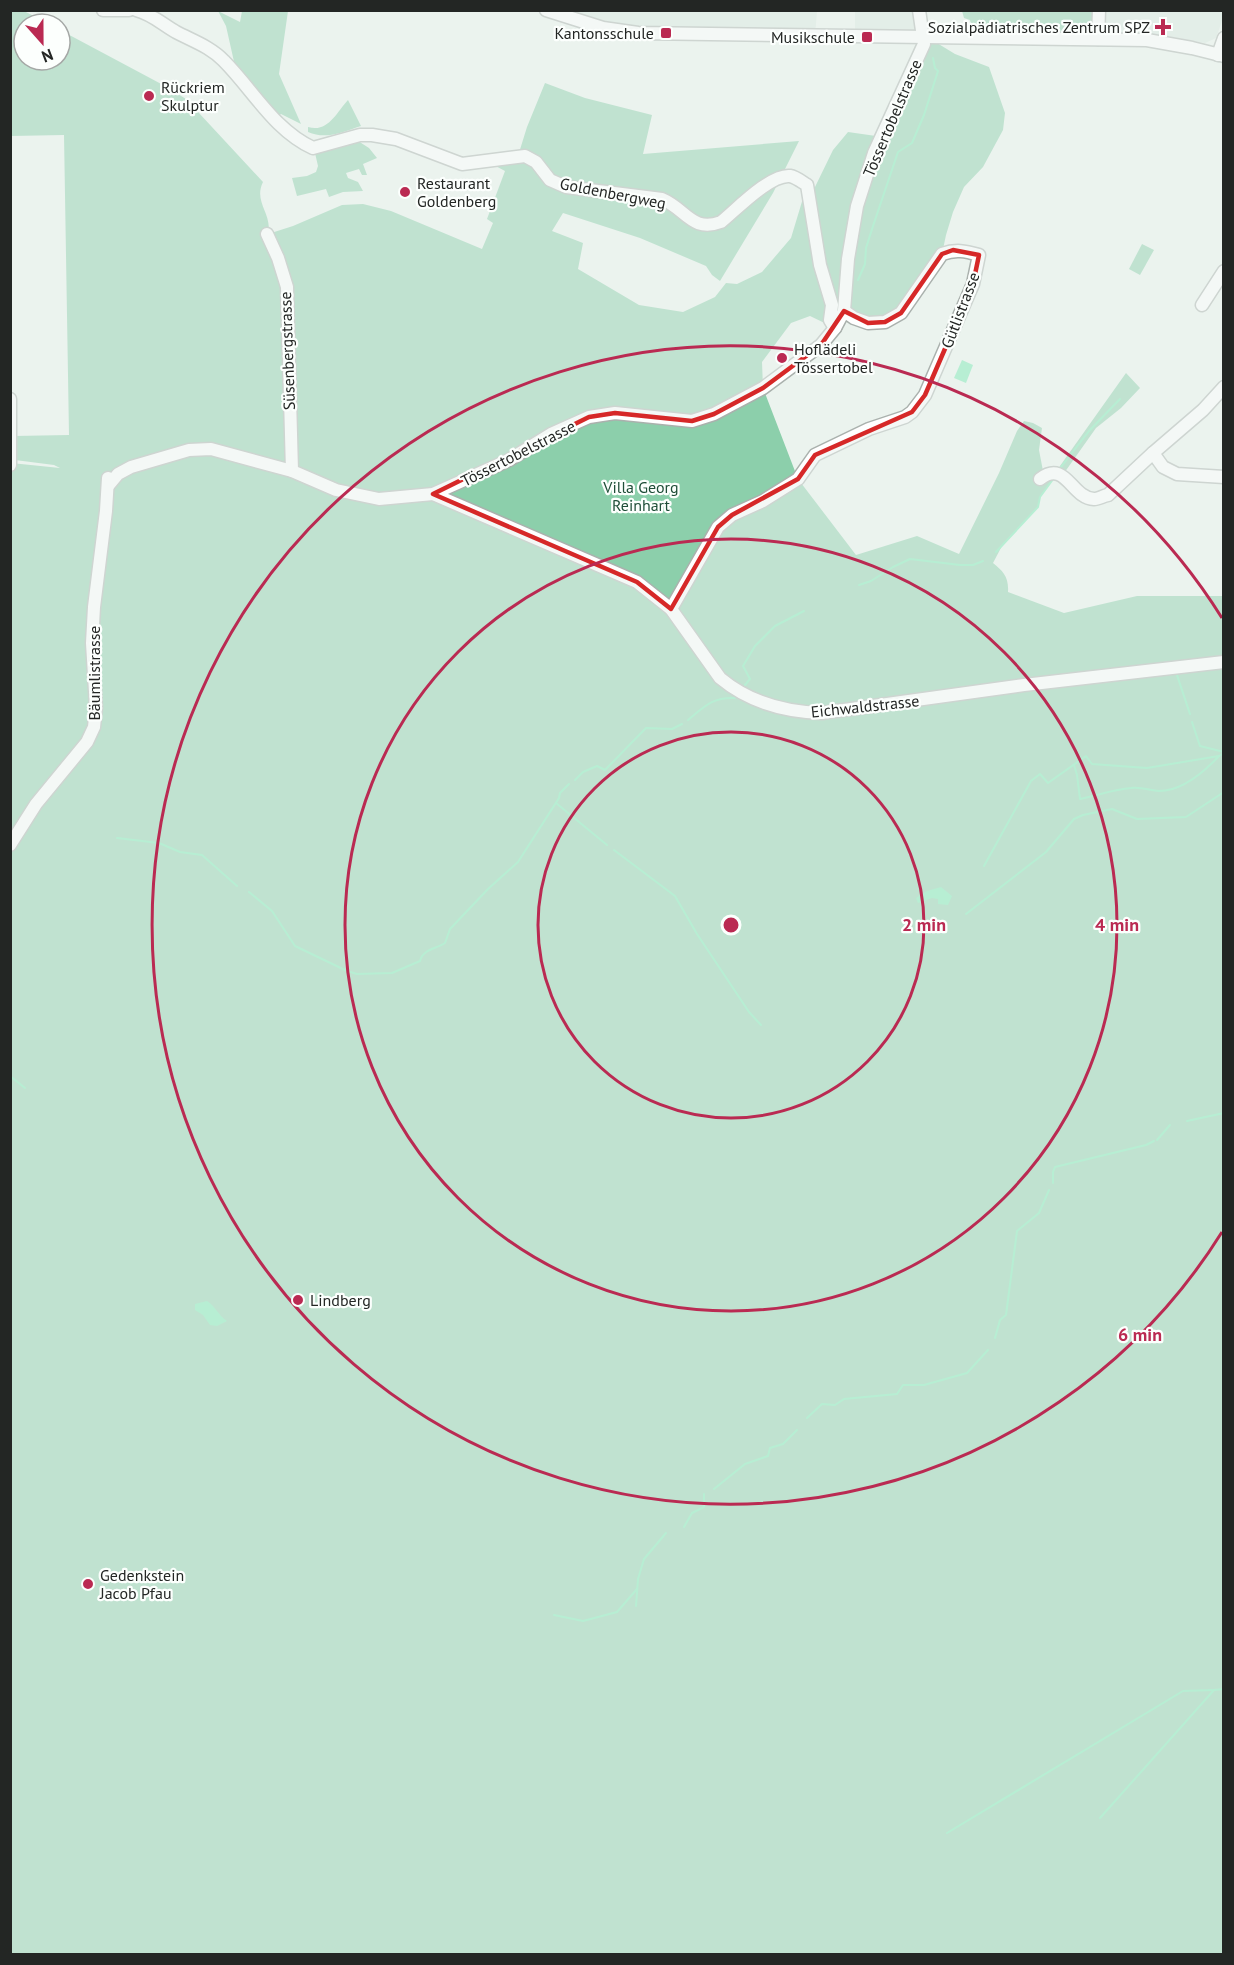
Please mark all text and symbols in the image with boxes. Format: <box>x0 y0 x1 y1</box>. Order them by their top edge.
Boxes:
north arrow <box>12 12 72 72</box>
place label: Sozialpädiatrisches Zentrum SPZ <box>928 17 1150 37</box>
marker: Sozialpädiatrisches Zentrum SPZ <box>1154 18 1172 36</box>
place label: Kantonsschule <box>555 23 654 43</box>
marker: Kantonsschule <box>659 26 673 40</box>
place label: Musikschule <box>771 27 855 47</box>
marker: Musikschule <box>860 30 874 44</box>
text: N <box>39 45 56 67</box>
street label: Tössertobelstrasse <box>858 56 926 180</box>
place label: Rückriem Skulptur <box>161 77 225 115</box>
marker: Rückriem Skulptur <box>142 89 156 103</box>
place label: Restaurant Goldenberg <box>417 173 496 211</box>
street label: Goldenbergweg <box>558 173 668 213</box>
marker: Restaurant Goldenberg <box>398 185 412 199</box>
street label: Gütlistrasse <box>936 269 984 351</box>
street label: Süsenbergstrasse <box>275 291 299 411</box>
place label: Hoflädeli Tössertobel <box>794 339 873 377</box>
marker: Hoflädeli Tössertobel <box>775 351 789 365</box>
street label: Tössertobelstrasse <box>457 416 579 490</box>
park label: Villa Georg Reinhart <box>602 477 679 515</box>
street label: Bäumlistrasse <box>84 626 104 721</box>
street label: Eichwaldstrasse <box>810 690 920 722</box>
text: 2 min <box>902 913 946 936</box>
text: 4 min <box>1095 913 1139 936</box>
centre of rings <box>721 915 741 935</box>
place label: Lindberg <box>310 1290 371 1310</box>
marker: Lindberg <box>291 1293 305 1307</box>
text: 6 min <box>1118 1323 1162 1346</box>
place label: Gedenkstein Jacob Pfau <box>99 1565 184 1603</box>
marker: Gedenkstein Jacob Pfau <box>81 1577 95 1591</box>

